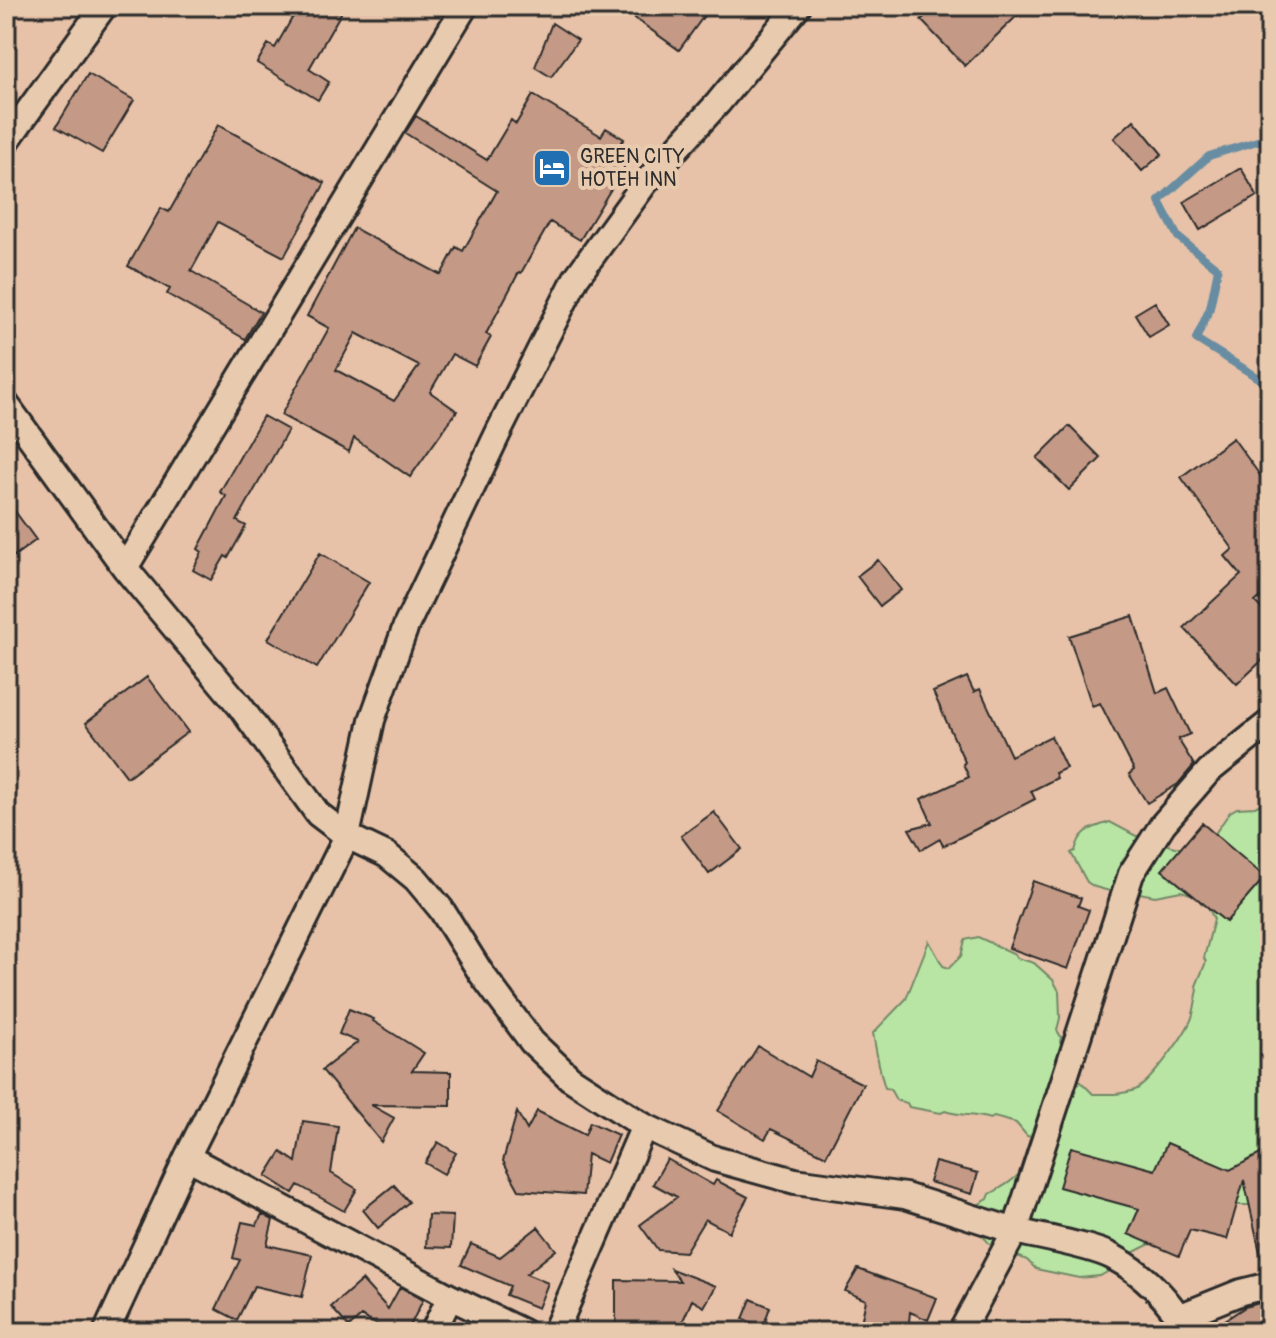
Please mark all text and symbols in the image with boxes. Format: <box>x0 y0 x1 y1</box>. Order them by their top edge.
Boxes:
place label: GREEN CITY HOTEH INN <box>580 144 685 192</box>
hotel icon: GREEN CITY HOTEH INN <box>531 147 573 189</box>

